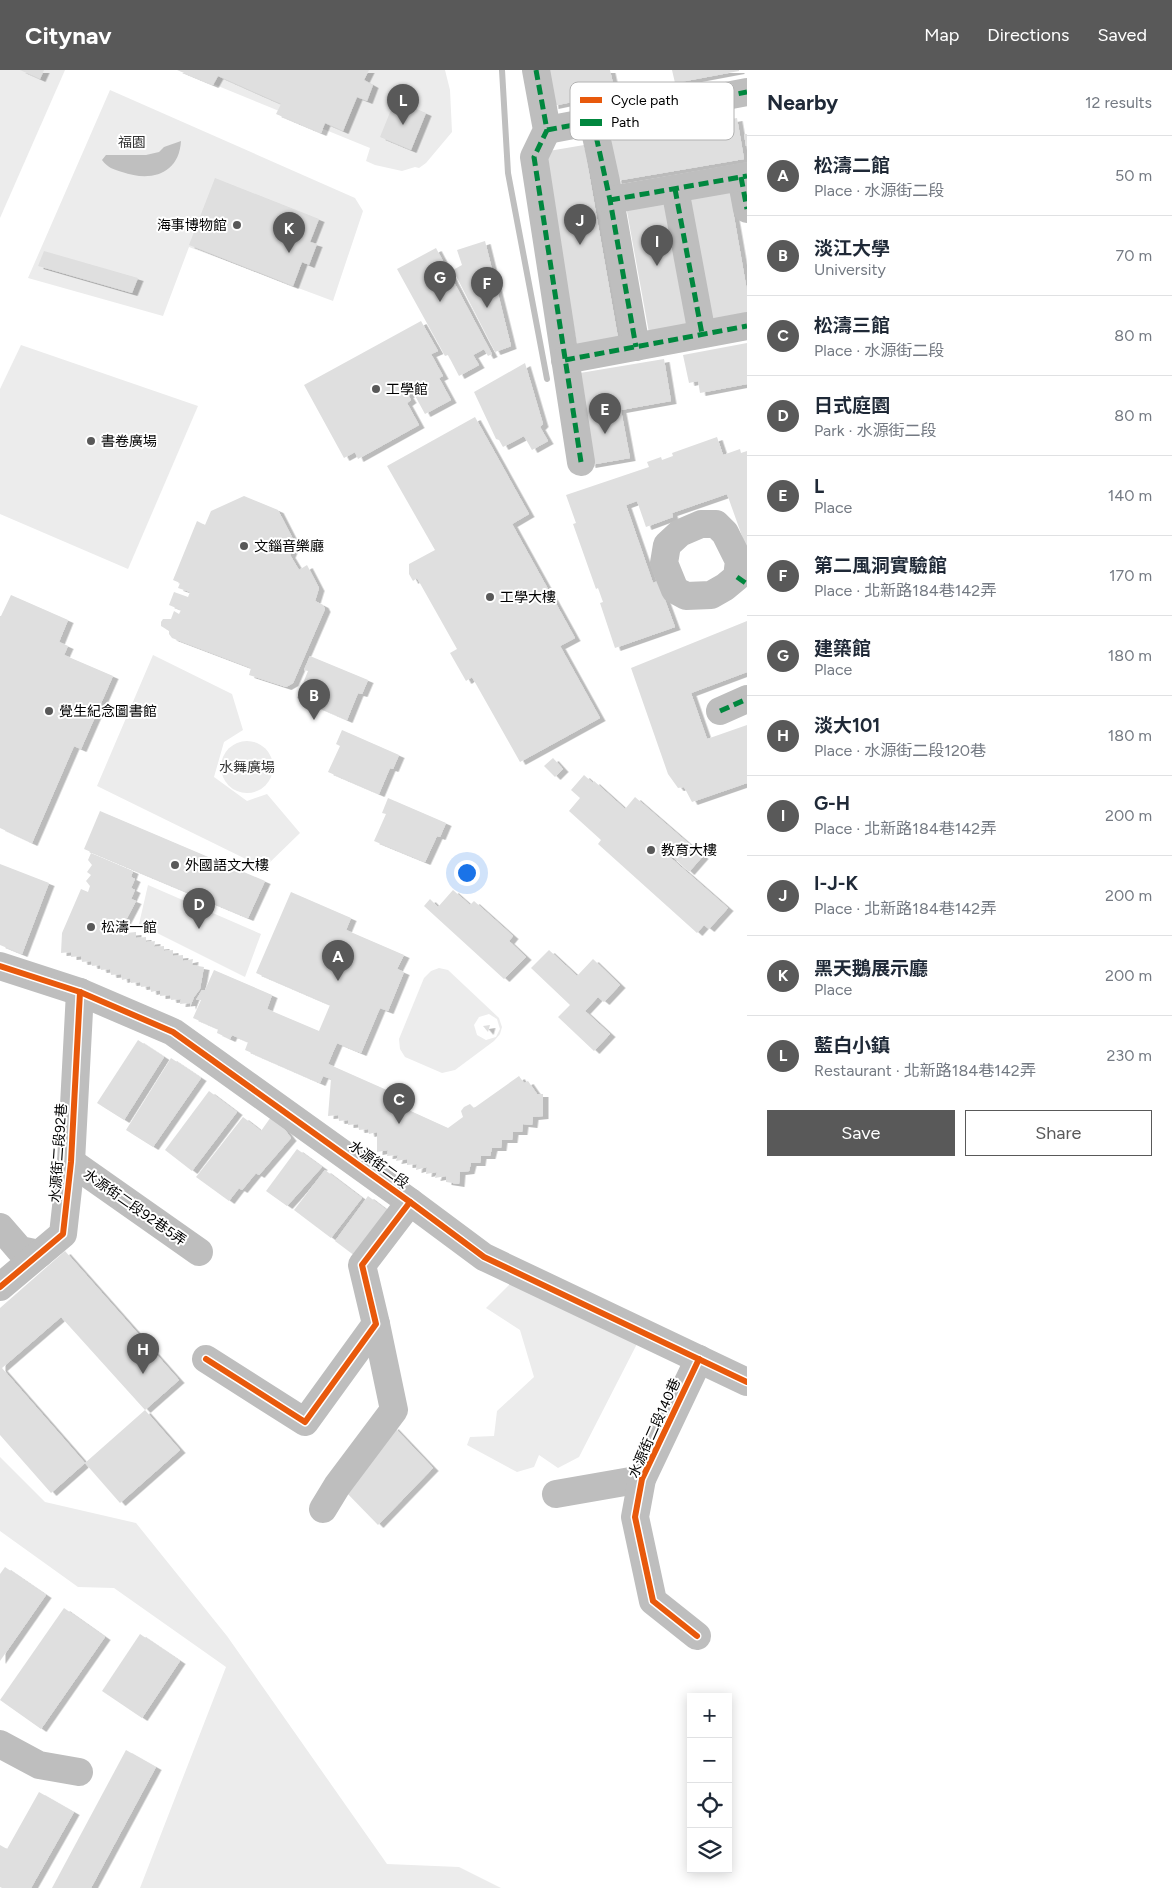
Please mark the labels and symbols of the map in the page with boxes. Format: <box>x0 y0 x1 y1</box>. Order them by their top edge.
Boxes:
legend <box>570 82 734 140</box>
pin: L <box>387 84 419 125</box>
text: Cycle path <box>611 92 679 109</box>
text: Path <box>611 114 639 131</box>
park label: 福園 <box>118 134 146 151</box>
pin: J <box>564 204 596 245</box>
pin: K <box>273 212 305 253</box>
place label: 海事博物館 <box>157 217 227 234</box>
marker: 海事博物館 <box>231 219 243 231</box>
pin: I <box>641 225 673 266</box>
pin: G <box>424 261 456 302</box>
pin: F <box>471 267 503 308</box>
place label: 工學館 <box>386 381 428 398</box>
marker: 工學館 <box>370 383 382 395</box>
pin: E <box>589 393 621 434</box>
place label: 書卷廣場 <box>101 433 157 450</box>
marker: 書卷廣場 <box>85 435 97 447</box>
place label: 文錙音樂廳 <box>254 538 324 555</box>
marker: 文錙音樂廳 <box>238 540 250 552</box>
place label: 工學大樓 <box>500 589 556 606</box>
marker: 工學大樓 <box>484 591 496 603</box>
pin: B <box>298 679 330 720</box>
place label: 覺生紀念圖書館 <box>59 703 157 720</box>
marker: 覺生紀念圖書館 <box>43 705 55 717</box>
park label: 水舞廣場 <box>219 759 275 776</box>
place label: 教育大樓 <box>661 842 717 859</box>
marker: 教育大樓 <box>645 844 657 856</box>
place label: 外國語文大樓 <box>185 857 269 874</box>
marker: 外國語文大樓 <box>169 859 181 871</box>
your location <box>454 860 480 886</box>
pin: D <box>183 888 215 929</box>
place label: 松濤一館 <box>101 919 157 936</box>
marker: 松濤一館 <box>85 921 97 933</box>
pin: A <box>322 940 354 981</box>
pin: C <box>383 1083 415 1124</box>
street label: 水源街二段92巷 <box>47 1103 70 1203</box>
street label: 水源街二段 <box>345 1137 412 1192</box>
street label: 水源街二段92巷5弄 <box>80 1166 189 1249</box>
pin: H <box>127 1333 159 1374</box>
street label: 水源街二段140巷 <box>625 1376 684 1481</box>

